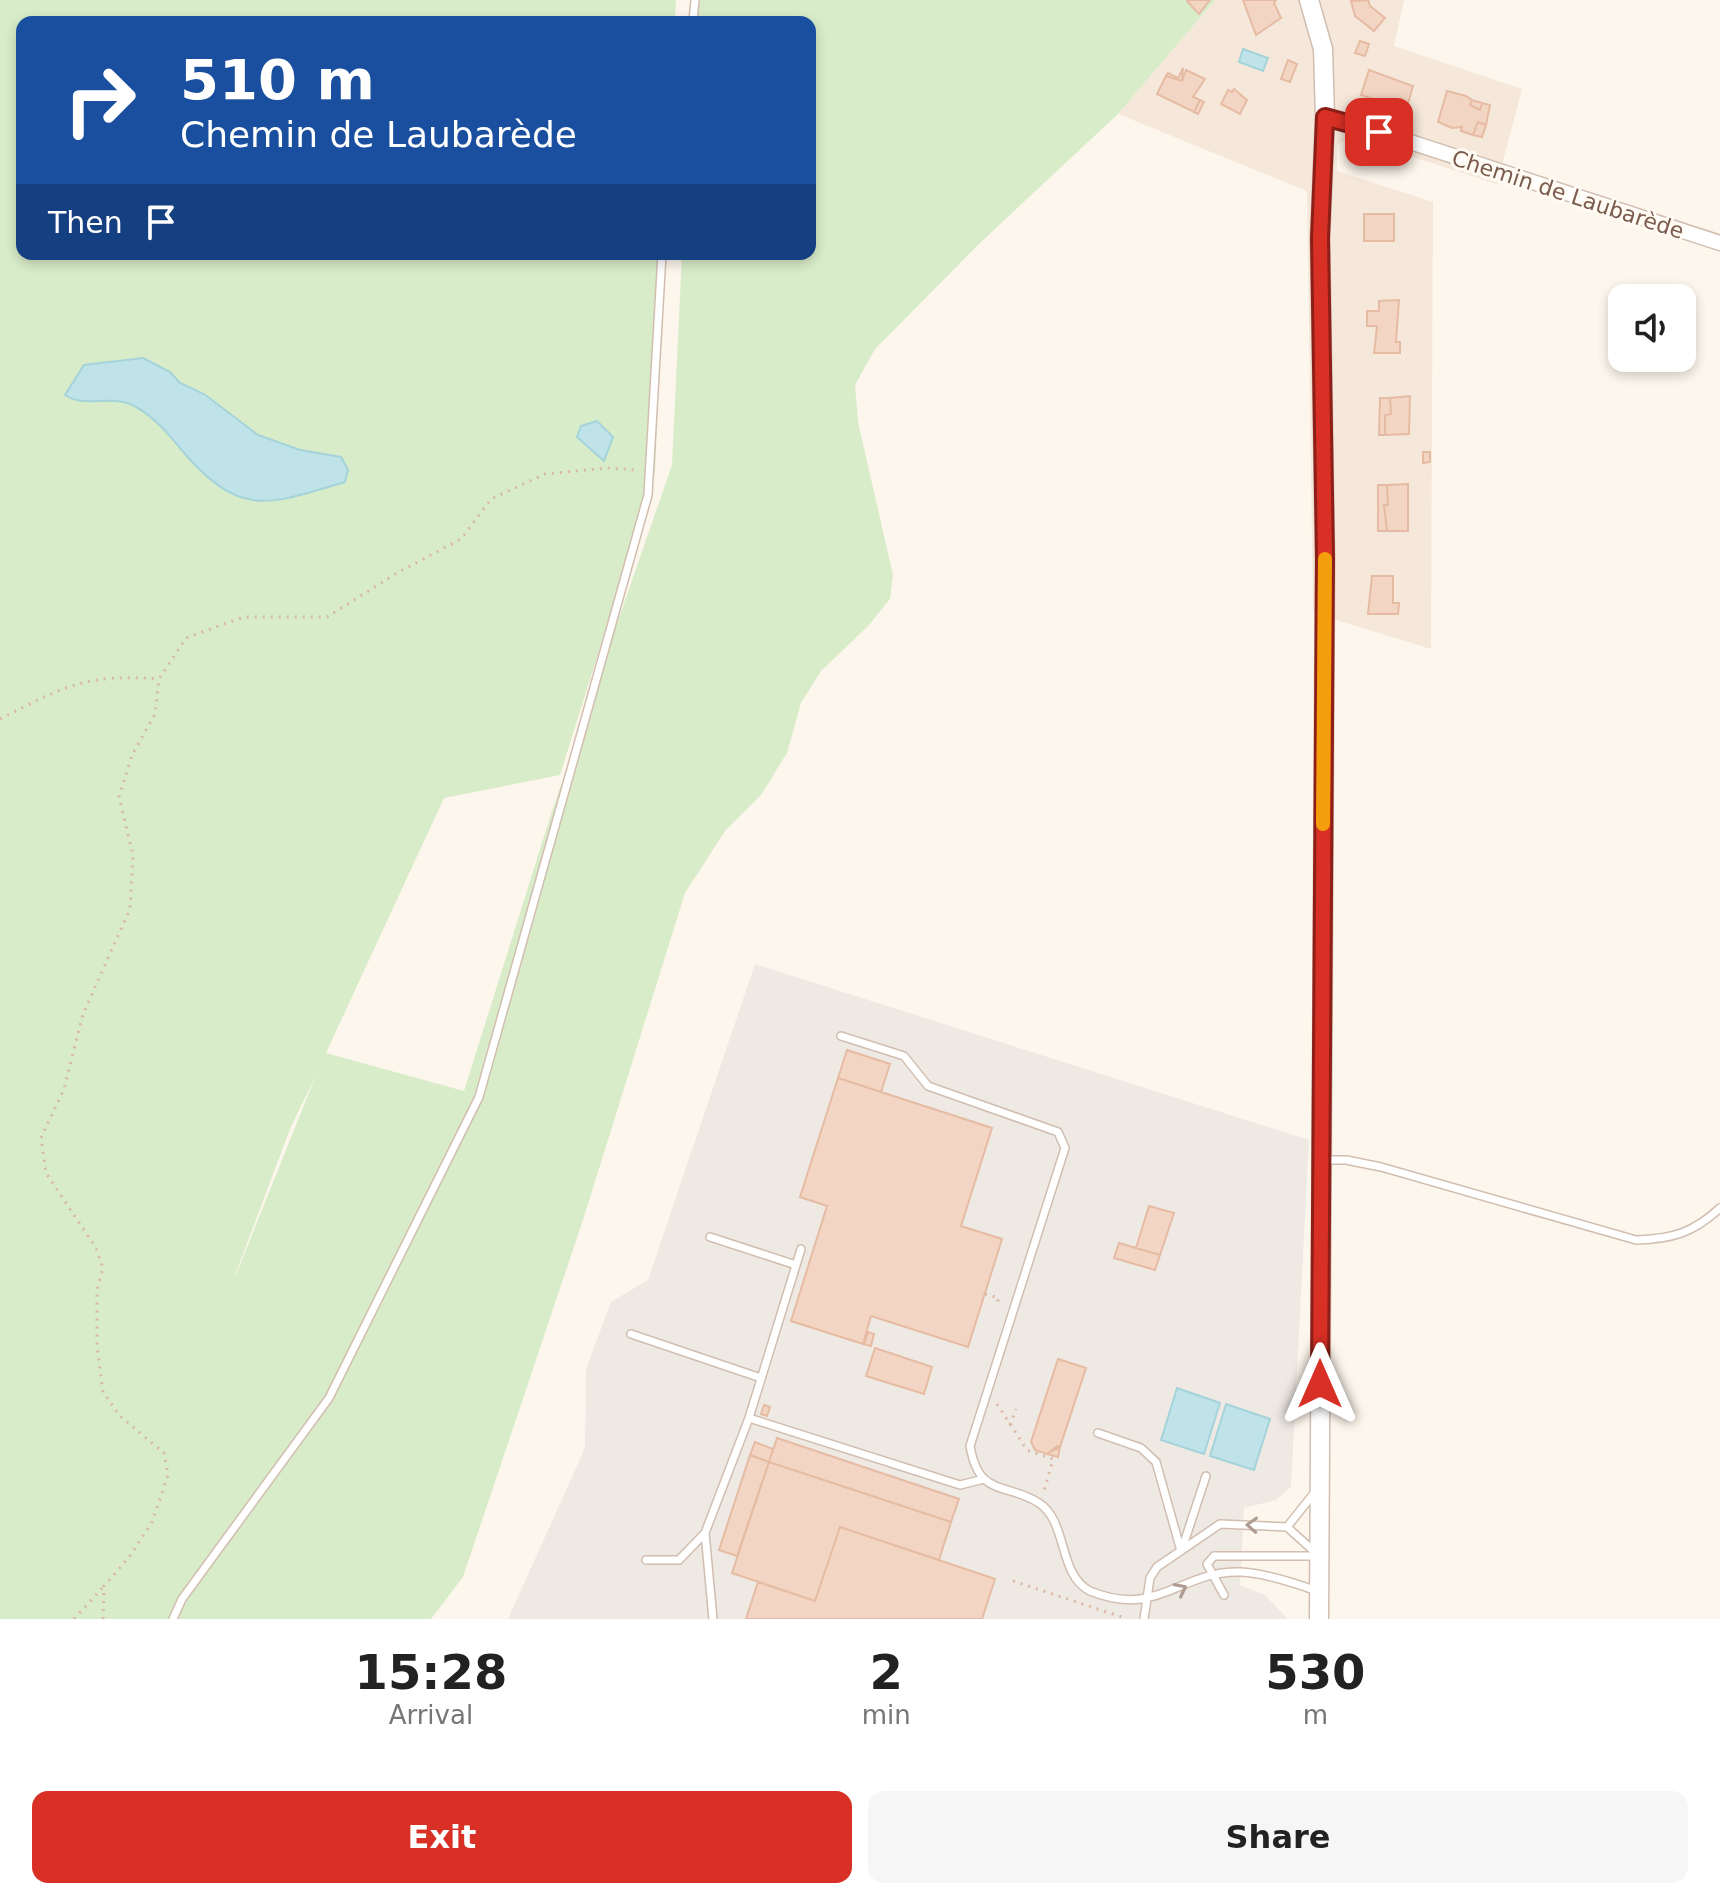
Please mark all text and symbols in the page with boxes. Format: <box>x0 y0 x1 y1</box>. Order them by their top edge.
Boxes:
text: 510 m <box>180 47 375 112</box>
icon: right <box>48 48 152 152</box>
pin <box>1345 98 1413 166</box>
icon: arrive <box>1357 110 1401 154</box>
text: Chemin de Laubarède <box>180 114 577 155</box>
street label: Chemin de Laubarède <box>1449 145 1687 244</box>
icon: arrive <box>139 200 183 244</box>
text: Then <box>48 205 123 240</box>
map controls <box>1608 284 1696 372</box>
button: sound <box>1608 284 1696 372</box>
position arrow <box>1278 1342 1362 1426</box>
one-way arrow <box>1245 1517 1258 1534</box>
one-way arrow <box>1173 1584 1188 1599</box>
text: 15:28 <box>354 1644 507 1700</box>
text: 2 <box>870 1644 903 1700</box>
text: 530 <box>1265 1644 1365 1700</box>
text: Arrival <box>389 1700 473 1730</box>
text: min <box>862 1700 911 1730</box>
text: m <box>1303 1700 1328 1730</box>
button: Exit <box>32 1791 852 1883</box>
button: Share <box>868 1791 1688 1883</box>

